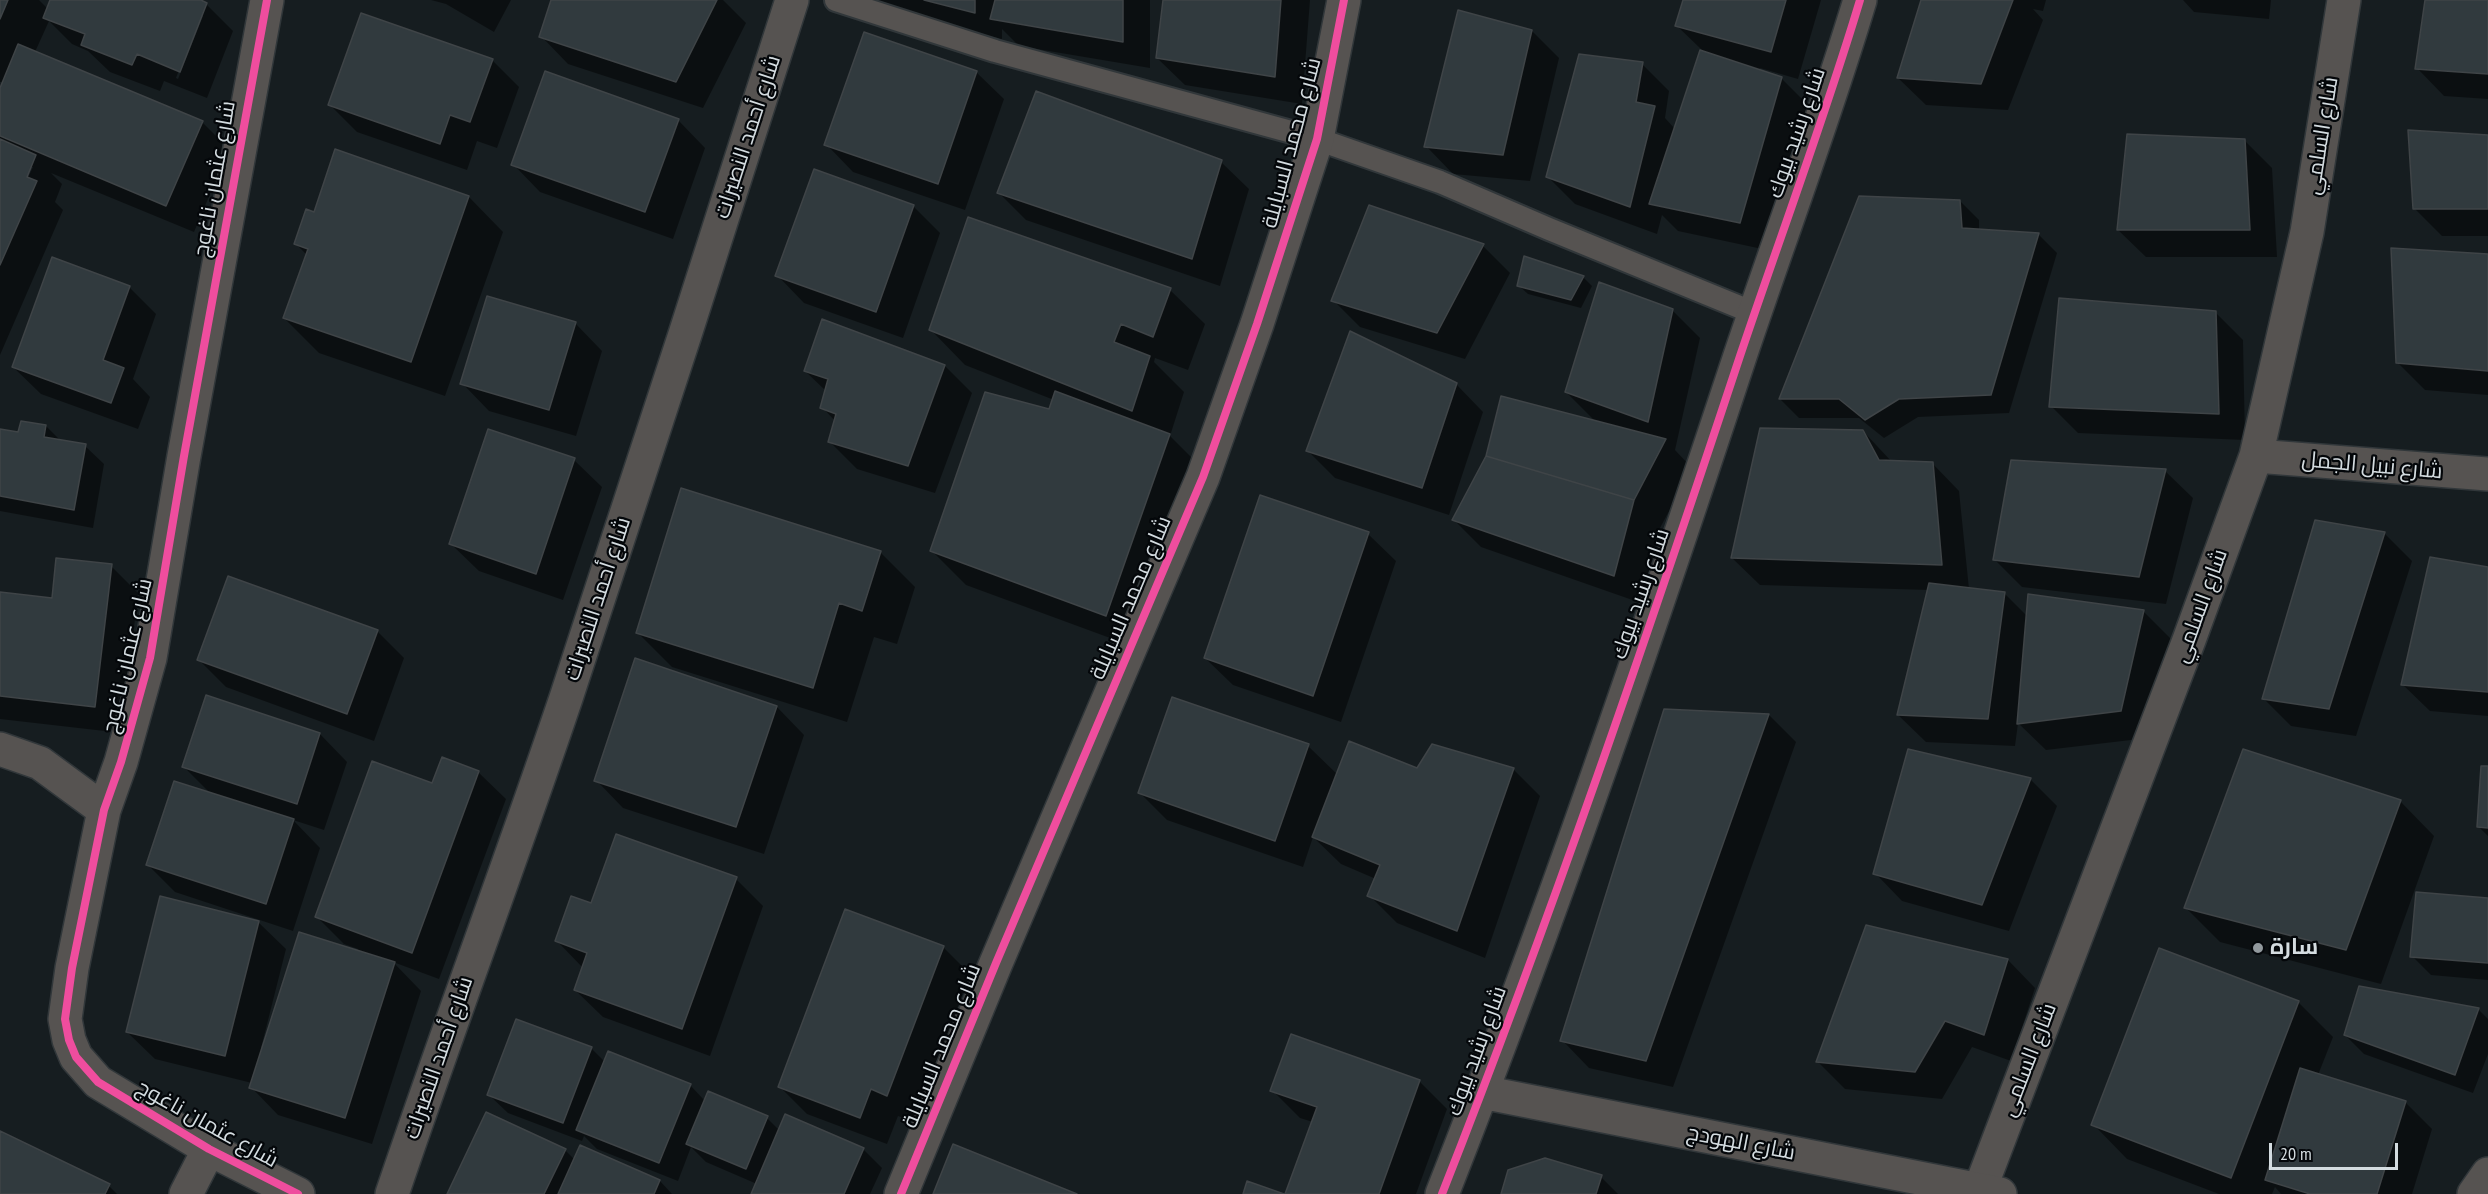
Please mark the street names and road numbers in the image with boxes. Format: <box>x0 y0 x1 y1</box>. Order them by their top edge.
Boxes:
street label: شارع أحمد النصيرات <box>709 52 787 222</box>
street label: شارع محمد السبايلة <box>1257 55 1327 231</box>
street label: شارع رشيد بيوك <box>1762 64 1832 202</box>
street label: شارع السلمي <box>2300 75 2344 197</box>
street label: شارع عثمان ناغوج <box>188 99 242 259</box>
street label: شارع نبيل الجمل <box>2300 447 2444 485</box>
street label: شارع محمد السبايلة <box>1085 512 1177 684</box>
street label: شارع أحمد النصيرات <box>559 514 637 684</box>
street label: شارع رشيد بيوك <box>1606 525 1676 663</box>
street label: شارع السلمي <box>2168 545 2234 667</box>
street label: شارع عثمان ناغوج <box>97 576 159 736</box>
street label: شارع محمد السبايلة <box>897 960 987 1132</box>
street label: شارع أحمد النصيرات <box>399 973 479 1143</box>
street label: شارع رشيد بيوك <box>1441 982 1513 1120</box>
street label: شارع السلمي <box>1995 1000 2063 1120</box>
street label: شارع عثمان ناغوج <box>131 1074 283 1174</box>
street label: شارع الهودج <box>1685 1120 1797 1166</box>

